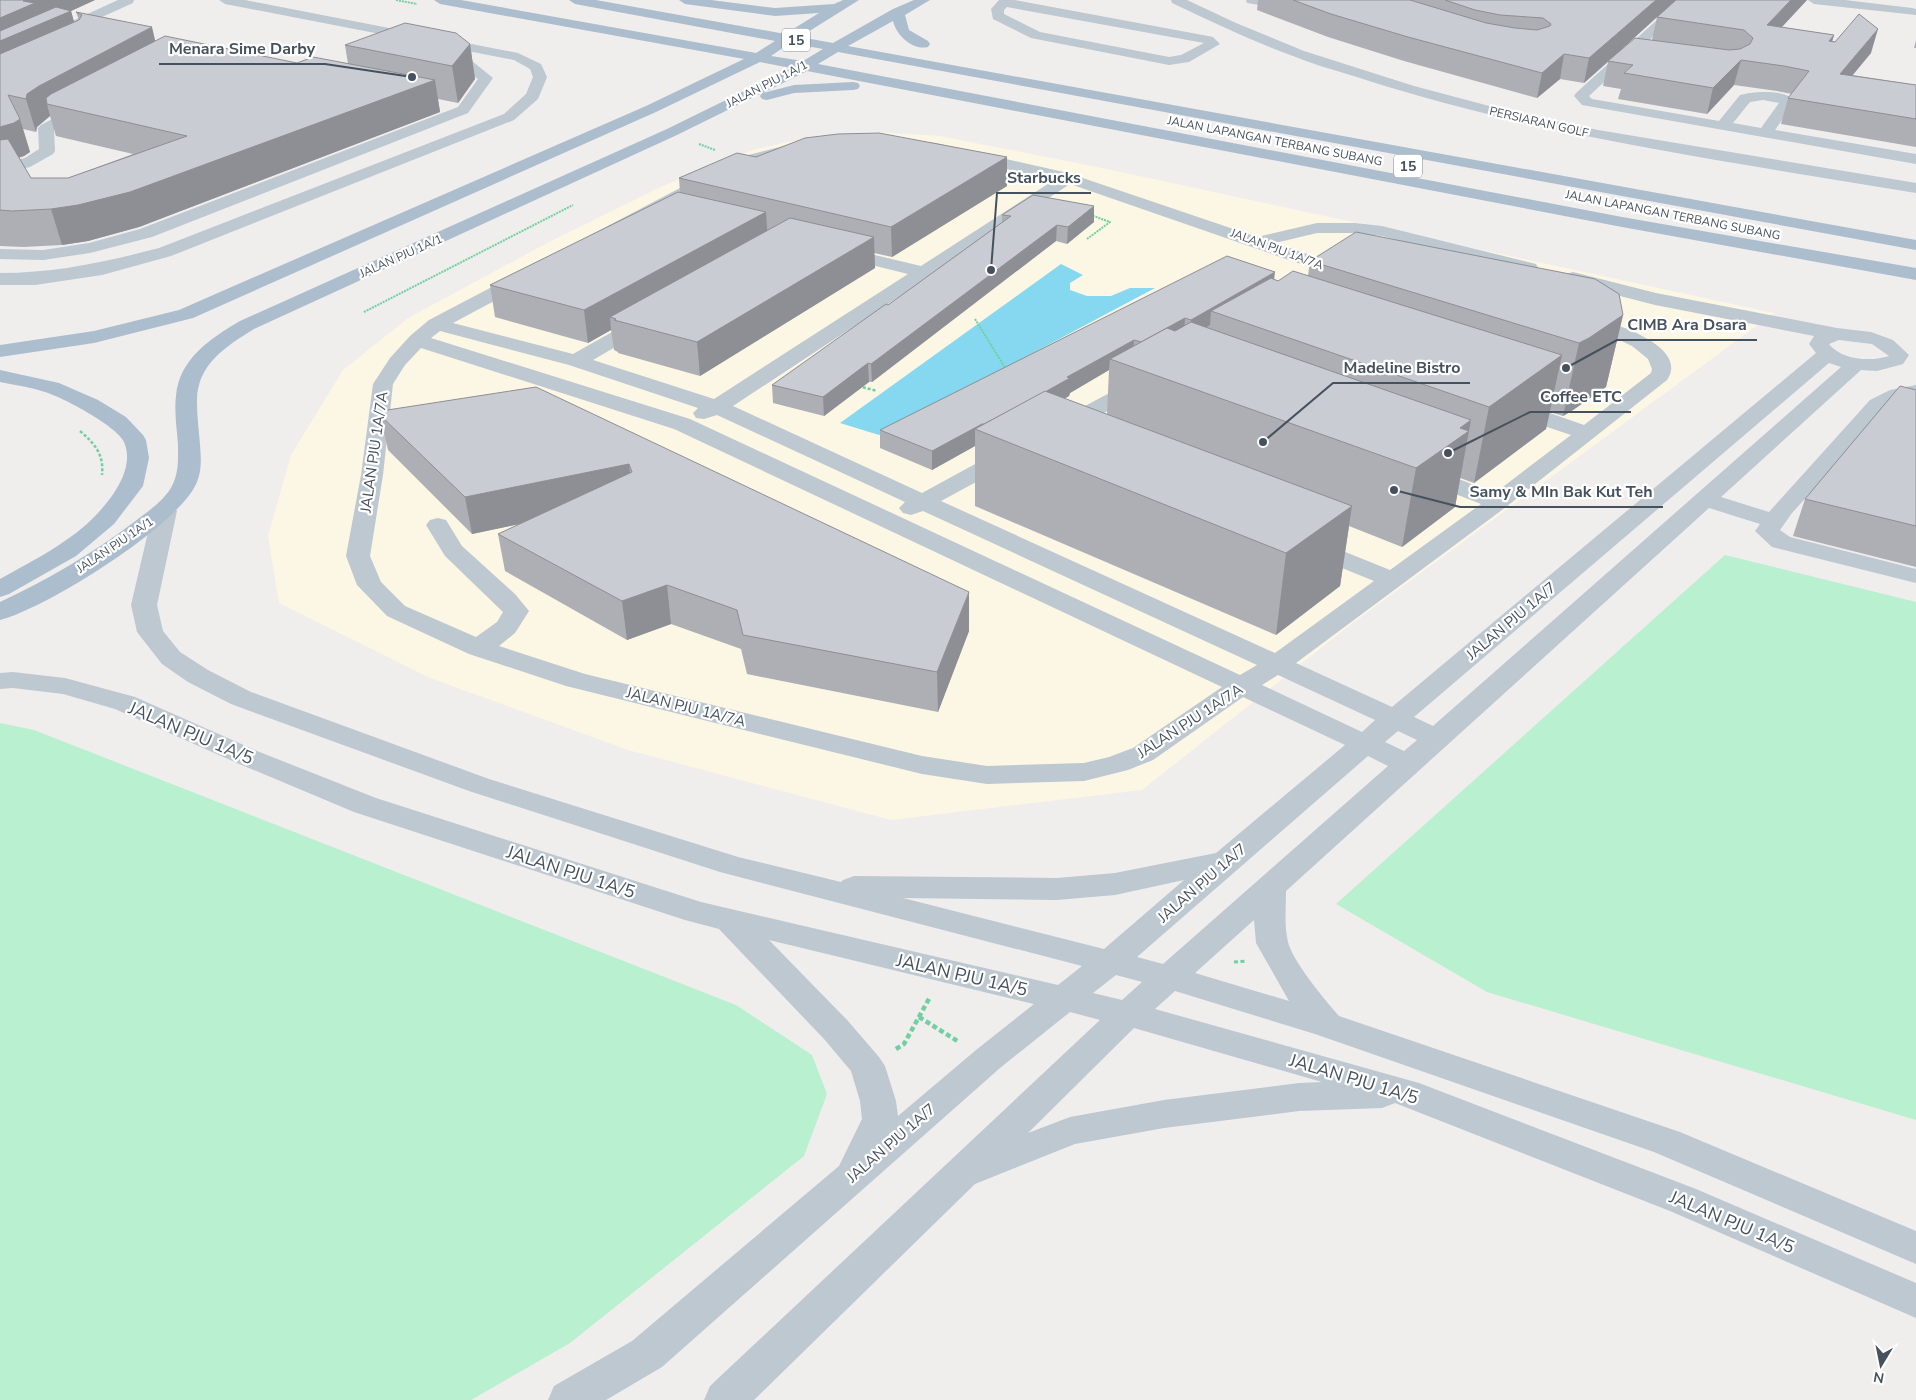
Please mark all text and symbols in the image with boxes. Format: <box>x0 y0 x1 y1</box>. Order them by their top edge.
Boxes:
road number: 15 <box>782 28 810 52</box>
callout: Menara Sime Darby <box>159 33 325 64</box>
text: Menara Sime Darby <box>169 38 316 60</box>
street label: JALAN PJU 1A/1 <box>723 57 810 112</box>
street label: PERSIARAN GOLF <box>1488 103 1591 141</box>
street label: JALAN LAPANGAN TERBANG SUBANG <box>1165 112 1384 170</box>
road number: 15 <box>1394 154 1422 178</box>
callout: Starbucks <box>997 162 1091 193</box>
text: Starbucks <box>1007 167 1081 189</box>
street label: JALAN LAPANGAN TERBANG SUBANG <box>1563 186 1782 244</box>
street label: JALAN PJU 1A/7A <box>1227 224 1326 273</box>
street label: JALAN PJU 1A/1 <box>356 231 445 282</box>
callout: CIMB Ara Dsara <box>1617 309 1757 340</box>
text: CIMB Ara Dsara <box>1627 314 1747 336</box>
callout: Madeline Bistro <box>1333 352 1470 383</box>
text: Madeline Bistro <box>1344 357 1460 379</box>
callout: Coffee ETC <box>1530 381 1631 412</box>
text: Coffee ETC <box>1540 386 1622 408</box>
street label: JALAN PJU 1A/7A <box>355 390 392 515</box>
callout: Samy & MIn Bak Kut Teh <box>1460 476 1663 507</box>
text: Samy & MIn Bak Kut Teh <box>1469 481 1653 503</box>
street label: JALAN PJU 1A/1 <box>73 513 156 577</box>
street label: JALAN PJU 1A/7 <box>1461 578 1560 665</box>
street label: JALAN PJU 1A/7A <box>1132 679 1247 763</box>
street label: JALAN PJU 1A/7A <box>623 682 748 732</box>
street label: JALAN PJU 1A/5 <box>124 695 257 770</box>
street label: JALAN PJU 1A/7 <box>1153 839 1251 928</box>
street label: JALAN PJU 1A/5 <box>503 840 638 904</box>
street label: JALAN PJU 1A/5 <box>893 948 1030 1002</box>
street label: JALAN PJU 1A/5 <box>1286 1048 1421 1110</box>
street label: JALAN PJU 1A/7 <box>842 1099 940 1188</box>
street label: JALAN PJU 1A/5 <box>1665 1184 1798 1259</box>
north arrow <box>1856 1340 1906 1390</box>
text: N <box>1872 1367 1886 1388</box>

